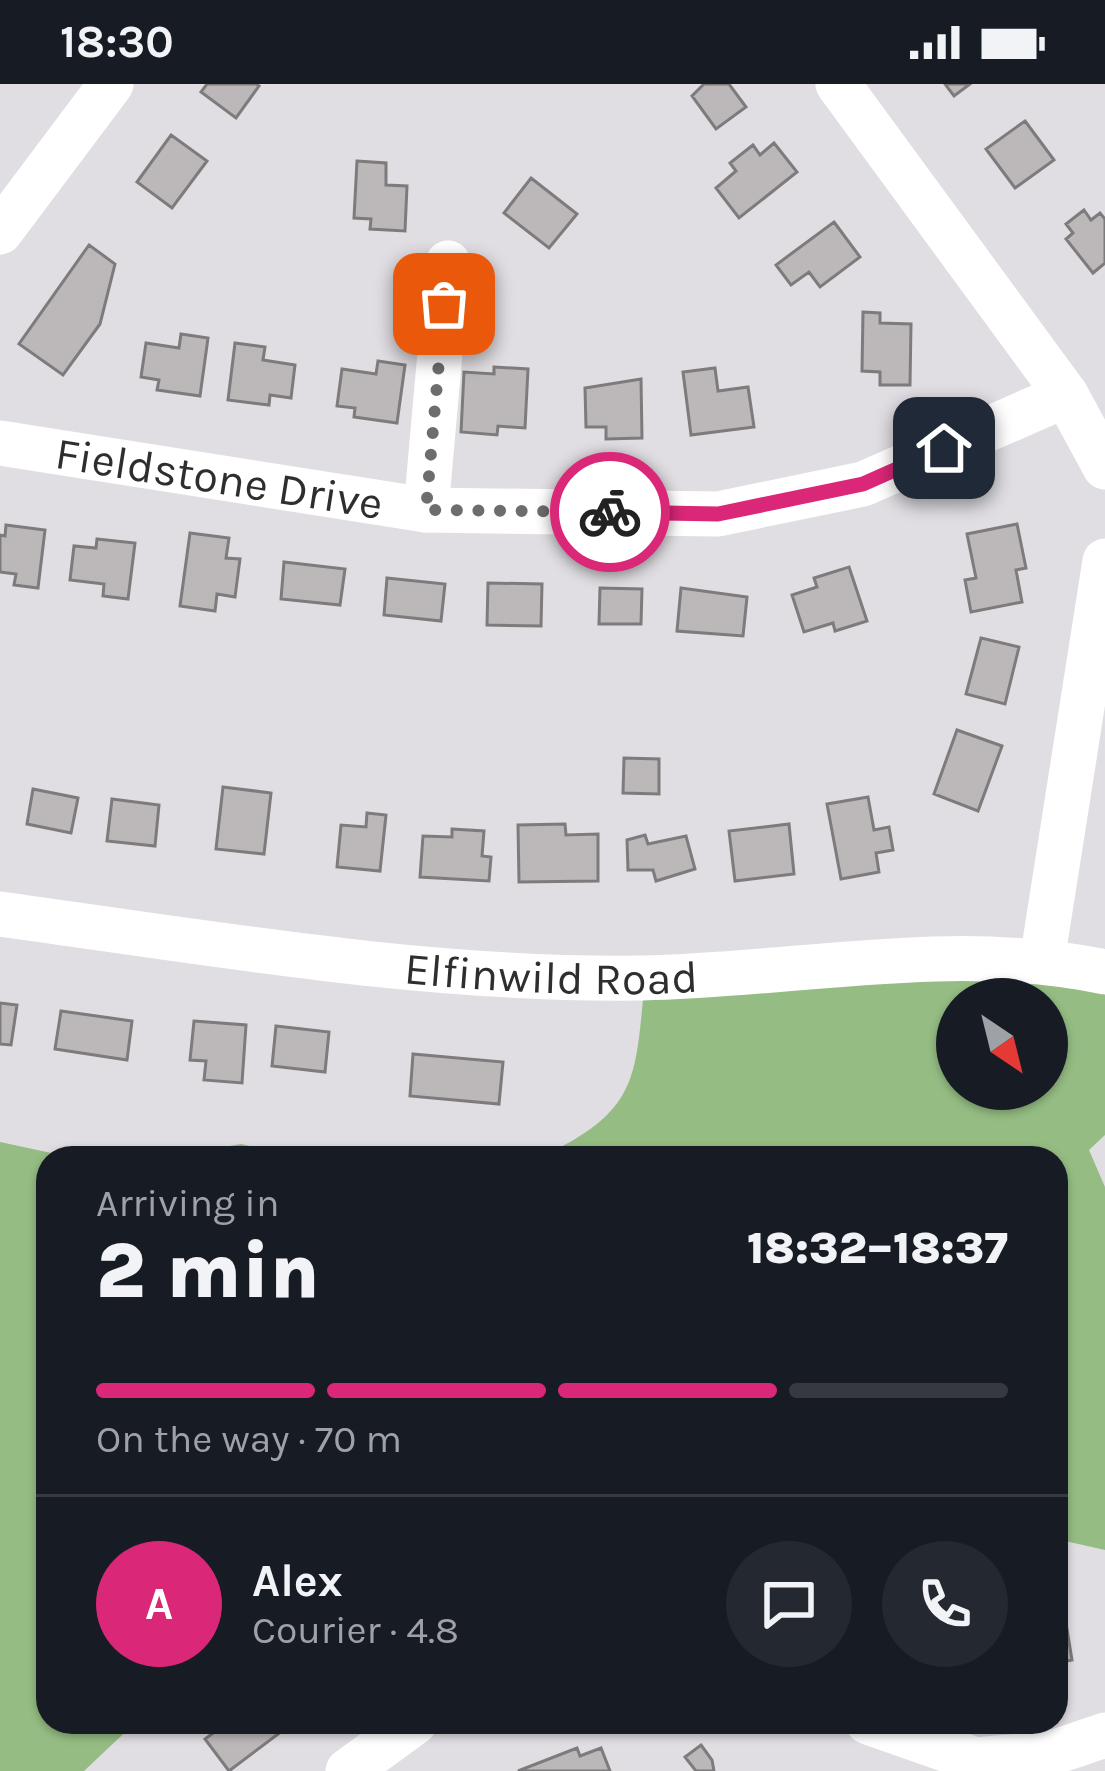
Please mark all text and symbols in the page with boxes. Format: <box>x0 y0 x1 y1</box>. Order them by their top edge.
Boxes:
text: 18:30 <box>60 16 174 68</box>
pin <box>393 253 495 355</box>
icon: bag <box>411 271 477 337</box>
pin <box>893 397 995 499</box>
icon: home <box>911 415 977 481</box>
street label: Fieldstone Drive <box>52 427 387 530</box>
courier <box>550 452 670 572</box>
icon: bike <box>577 479 643 545</box>
street label: Elfinwild Road <box>402 942 699 1005</box>
north arrow <box>936 978 1068 1110</box>
map controls <box>936 978 1068 1110</box>
text: Arriving in <box>96 1180 279 1226</box>
text: 18:32–18:37 <box>747 1222 1008 1274</box>
text: 2 min <box>96 1225 320 1317</box>
text: On the way · 70 m <box>96 1416 402 1462</box>
button: chat <box>726 1541 852 1667</box>
button: phone <box>882 1541 1008 1667</box>
text: Alex <box>252 1555 343 1607</box>
text: A <box>145 1578 173 1630</box>
text: Courier · 4.8 <box>252 1607 459 1653</box>

